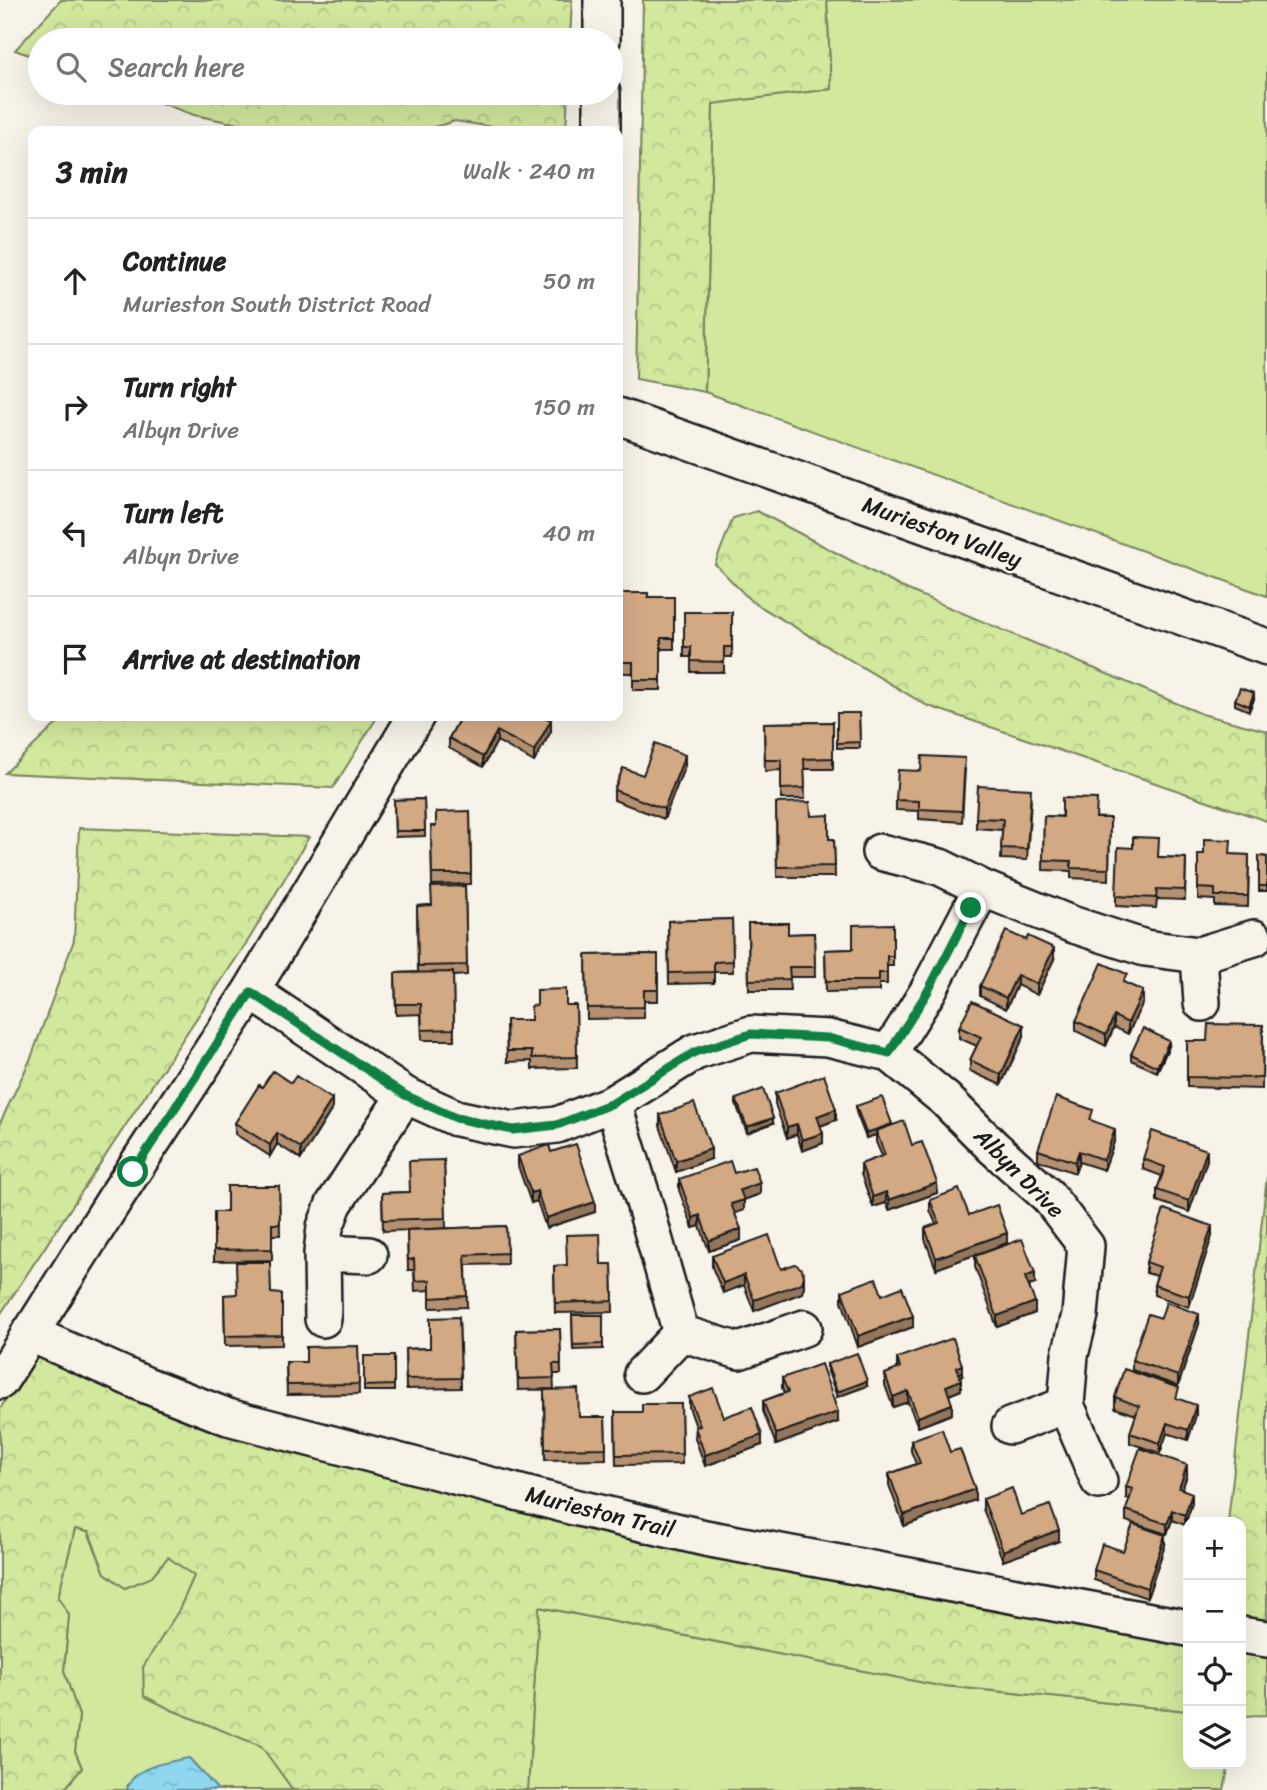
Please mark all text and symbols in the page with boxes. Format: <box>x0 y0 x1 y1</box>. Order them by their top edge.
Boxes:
search box <box>28 28 623 105</box>
text: Search here <box>108 44 245 90</box>
icon: search <box>52 48 90 86</box>
text: 3 min <box>56 145 128 199</box>
text: Walk · 240 m <box>463 151 595 192</box>
text: Continue <box>123 238 226 284</box>
text: 50 m <box>543 261 595 302</box>
icon: ahead <box>56 262 94 300</box>
text: Murieston South District Road <box>123 284 430 325</box>
text: Turn right <box>123 364 236 410</box>
text: 150 m <box>533 387 595 428</box>
icon: right <box>56 388 94 426</box>
text: Albyn Drive <box>123 410 239 451</box>
street label: Murieston Valley <box>856 484 1028 580</box>
text: Turn left <box>123 490 223 536</box>
text: 40 m <box>542 513 595 554</box>
icon: left <box>56 514 94 552</box>
text: Albyn Drive <box>123 536 239 577</box>
text: Arrive at destination <box>123 636 360 682</box>
icon: arrive <box>56 640 94 678</box>
route end <box>955 892 986 923</box>
street label: Albyn Drive <box>963 1117 1075 1229</box>
route start <box>117 1156 148 1187</box>
street label: Murieston Trail <box>521 1474 679 1550</box>
map controls <box>1183 1517 1246 1769</box>
button: + <box>1183 1517 1246 1580</box>
button: − <box>1183 1580 1246 1643</box>
button: locate <box>1183 1643 1246 1706</box>
button: layers <box>1183 1706 1246 1769</box>

